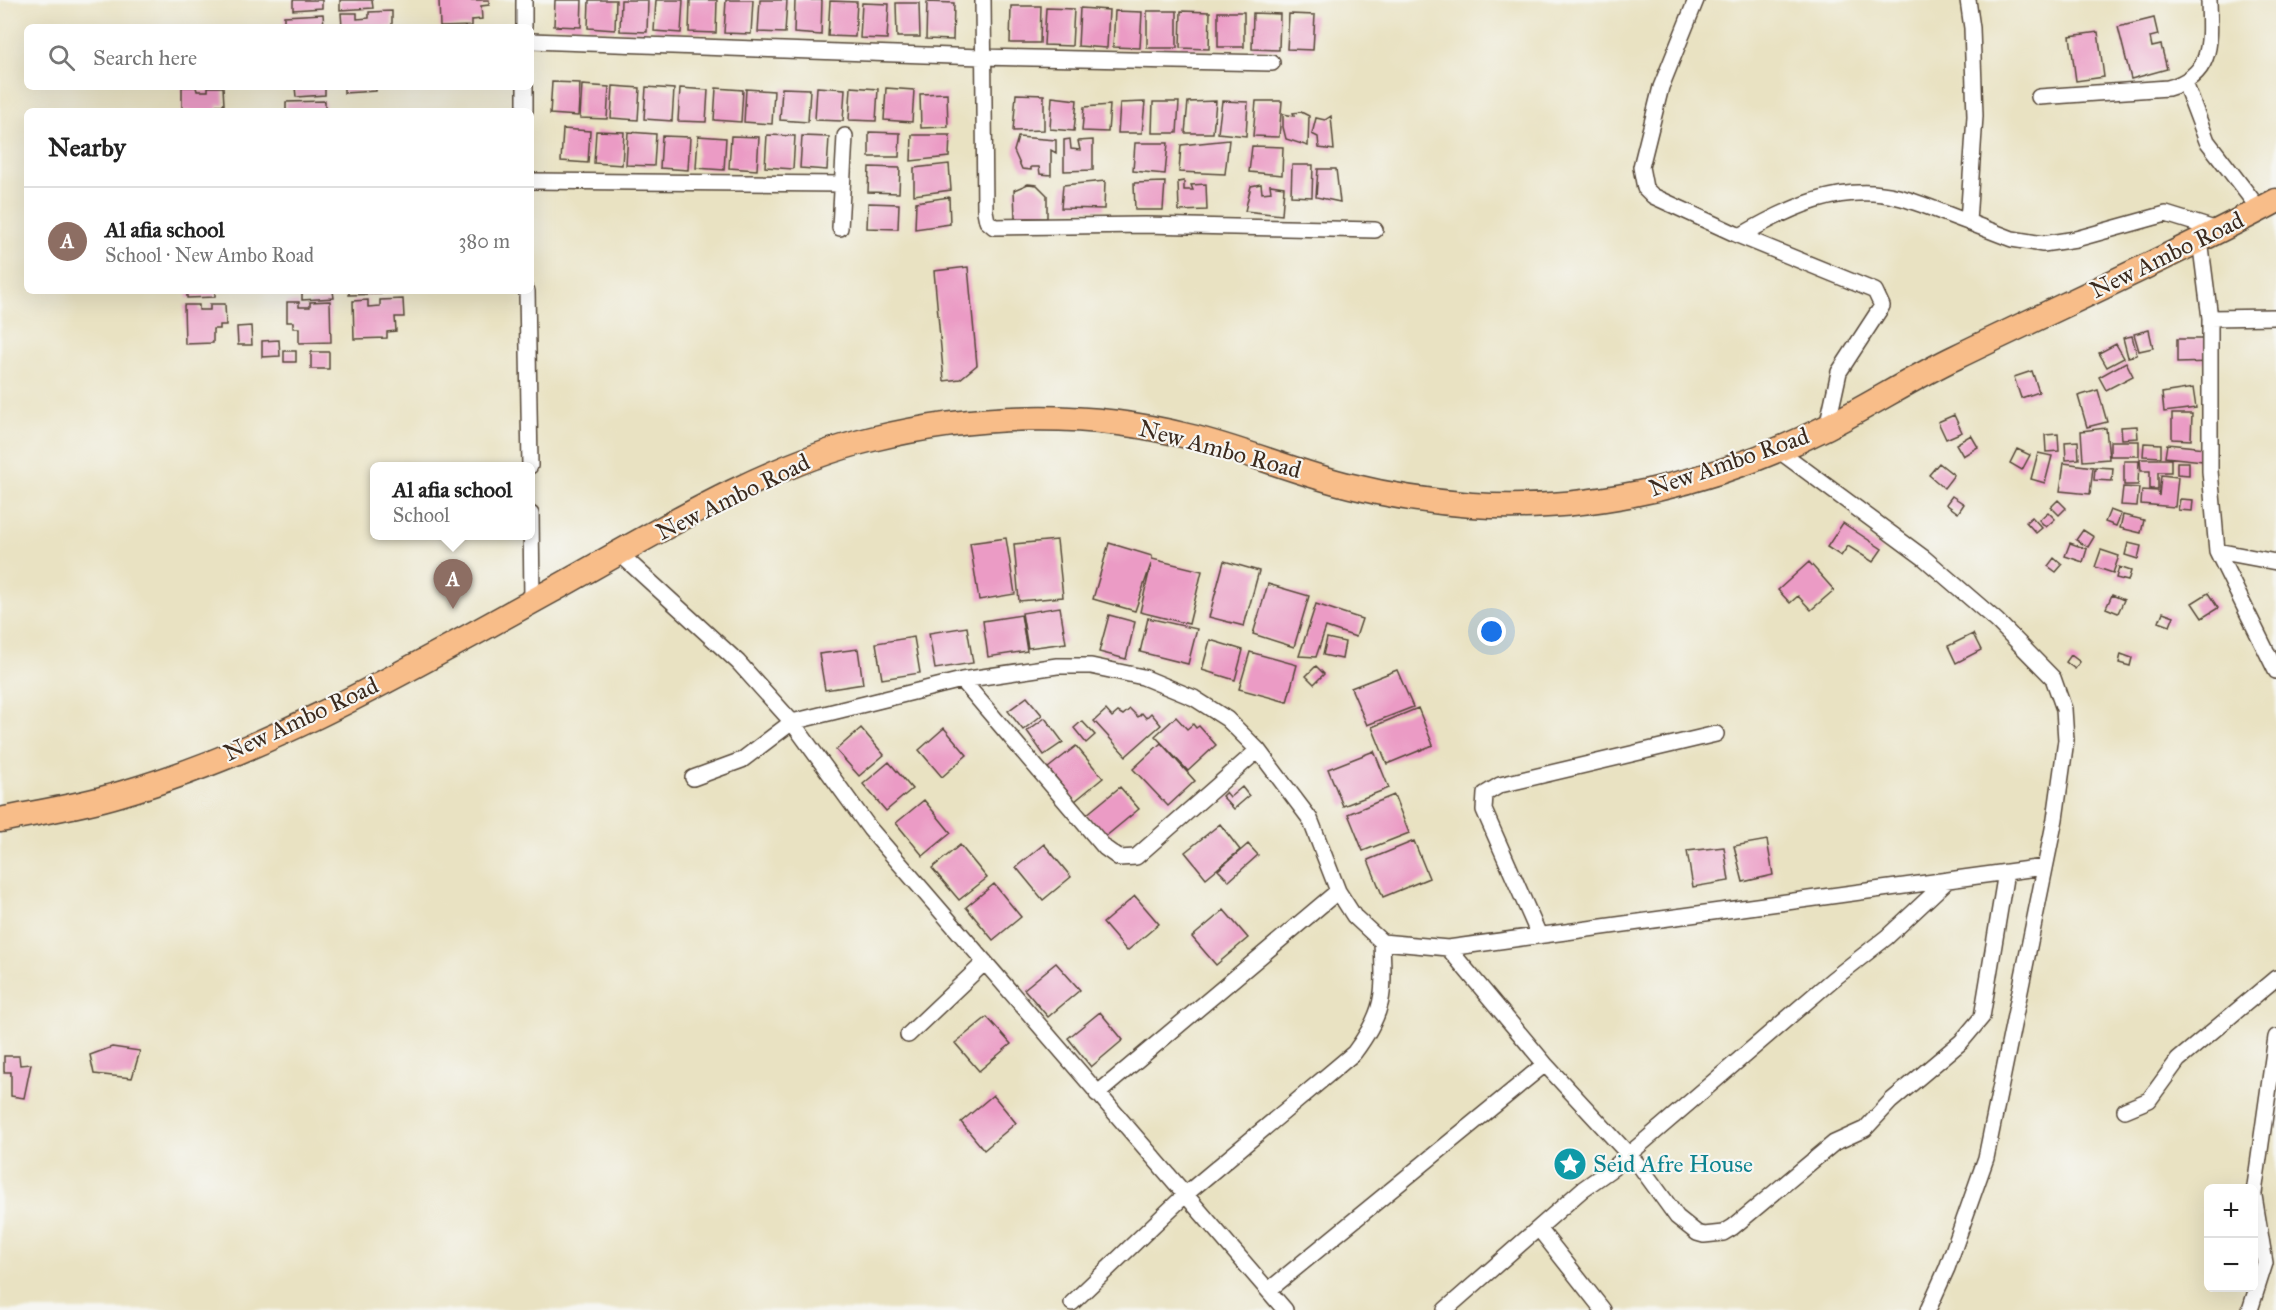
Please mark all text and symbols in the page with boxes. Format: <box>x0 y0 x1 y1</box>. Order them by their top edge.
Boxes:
search box <box>24 24 534 90</box>
icon: search <box>45 41 78 74</box>
text: Search here <box>93 44 197 71</box>
text: Nearby <box>48 131 126 163</box>
street label: New Ambo Road <box>2085 205 2249 305</box>
text: Al afia school <box>105 216 224 243</box>
text: A <box>61 229 74 253</box>
text: 380 m <box>459 229 510 253</box>
text: School · New Ambo Road <box>105 243 314 267</box>
street label: New Ambo Road <box>1135 413 1305 485</box>
street label: New Ambo Road <box>1645 421 1813 503</box>
street label: New Ambo Road <box>651 447 815 547</box>
popup <box>370 462 535 540</box>
text: Al afia school <box>393 476 512 503</box>
text: School <box>393 503 450 527</box>
pin: A <box>434 560 472 609</box>
your location <box>1477 617 1506 646</box>
street label: New Ambo Road <box>219 670 383 768</box>
place icon: Seid Afre House <box>1552 1146 1588 1182</box>
place label: Seid Afre House <box>1593 1149 1753 1179</box>
map controls <box>2204 1184 2258 1292</box>
button: + <box>2204 1184 2258 1238</box>
button: − <box>2204 1238 2258 1292</box>

